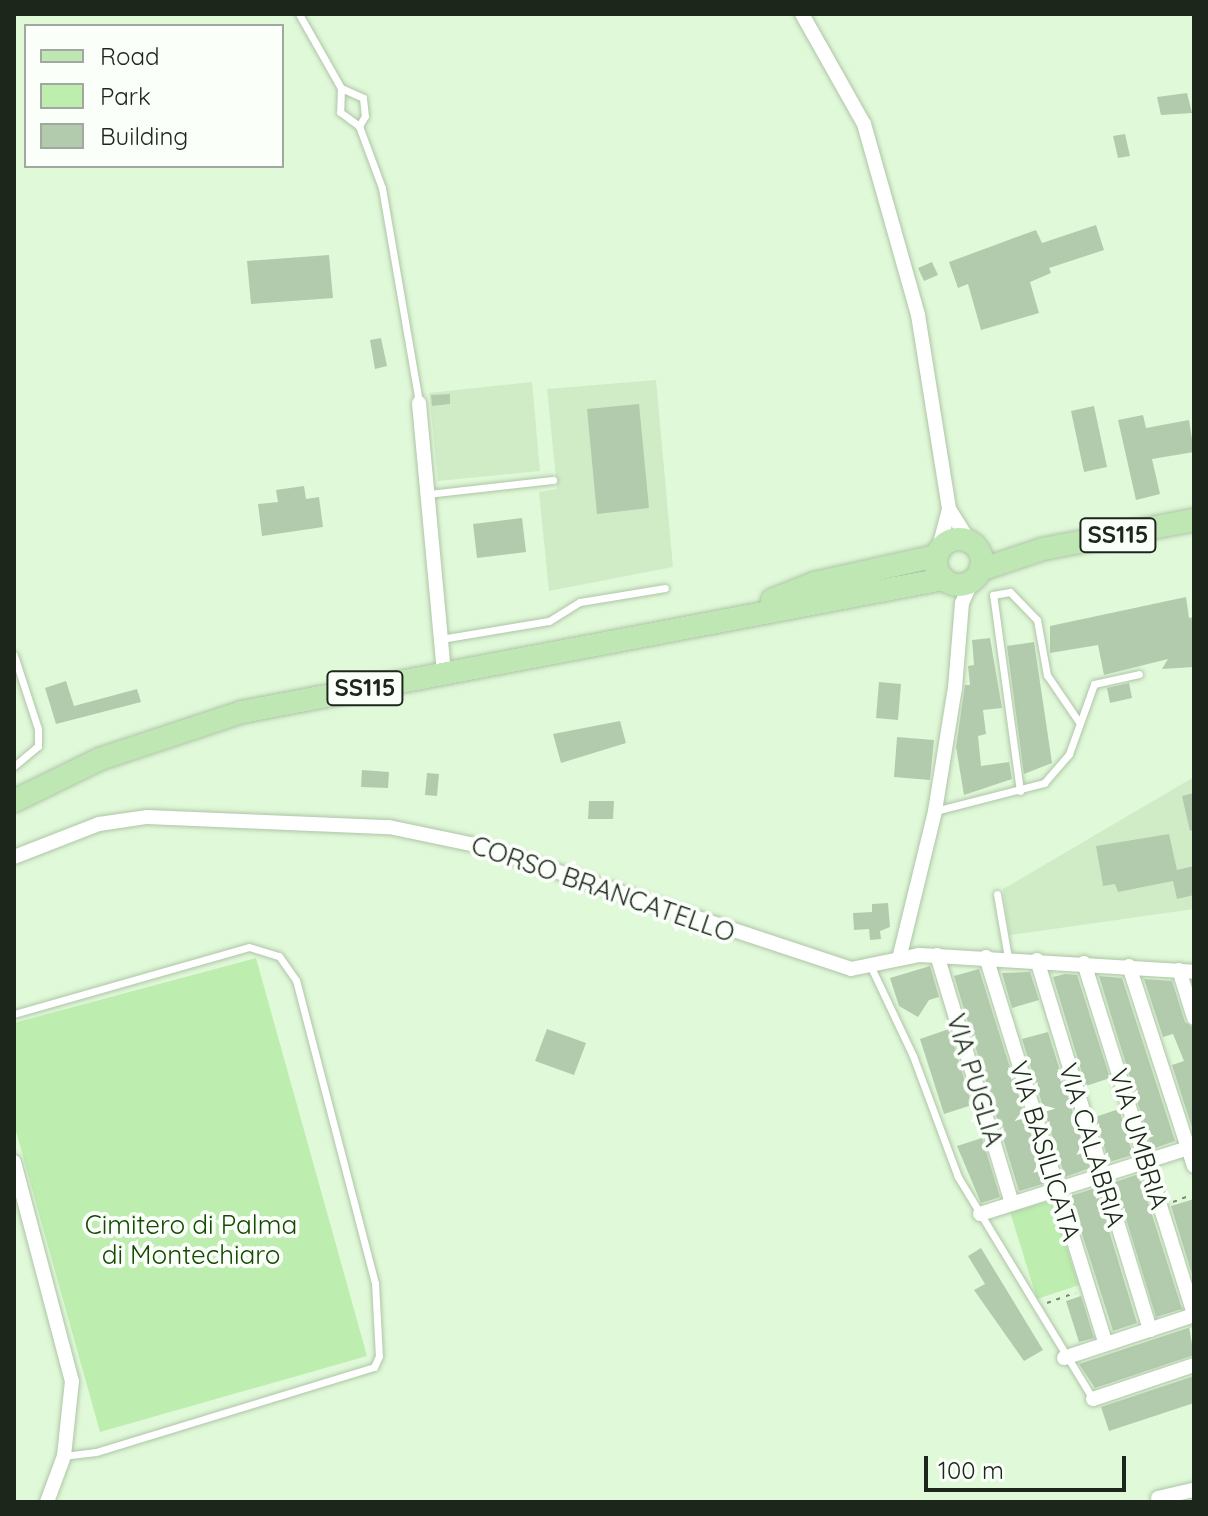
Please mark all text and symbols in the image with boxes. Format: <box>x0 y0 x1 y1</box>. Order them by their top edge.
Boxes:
legend <box>24 24 284 168</box>
text: Road <box>100 41 160 71</box>
text: Park <box>100 81 151 111</box>
text: Building <box>100 121 188 151</box>
road number: SS115 <box>1078 515 1158 555</box>
road number: SS115 <box>325 668 405 708</box>
street label: CORSO BRANCATELLO <box>467 829 739 949</box>
street label: VIA PUGLIA <box>940 1010 1010 1150</box>
street label: VIA BASILICATA <box>1003 1057 1087 1245</box>
street label: VIA CALABRIA <box>1052 1059 1132 1231</box>
street label: VIA UMBRIA <box>1103 1065 1175 1213</box>
park label: Cimitero di Palma di Montechiaro <box>85 1209 297 1270</box>
scale bar <box>928 1440 1130 1490</box>
text: 100 m <box>938 1455 1004 1485</box>

